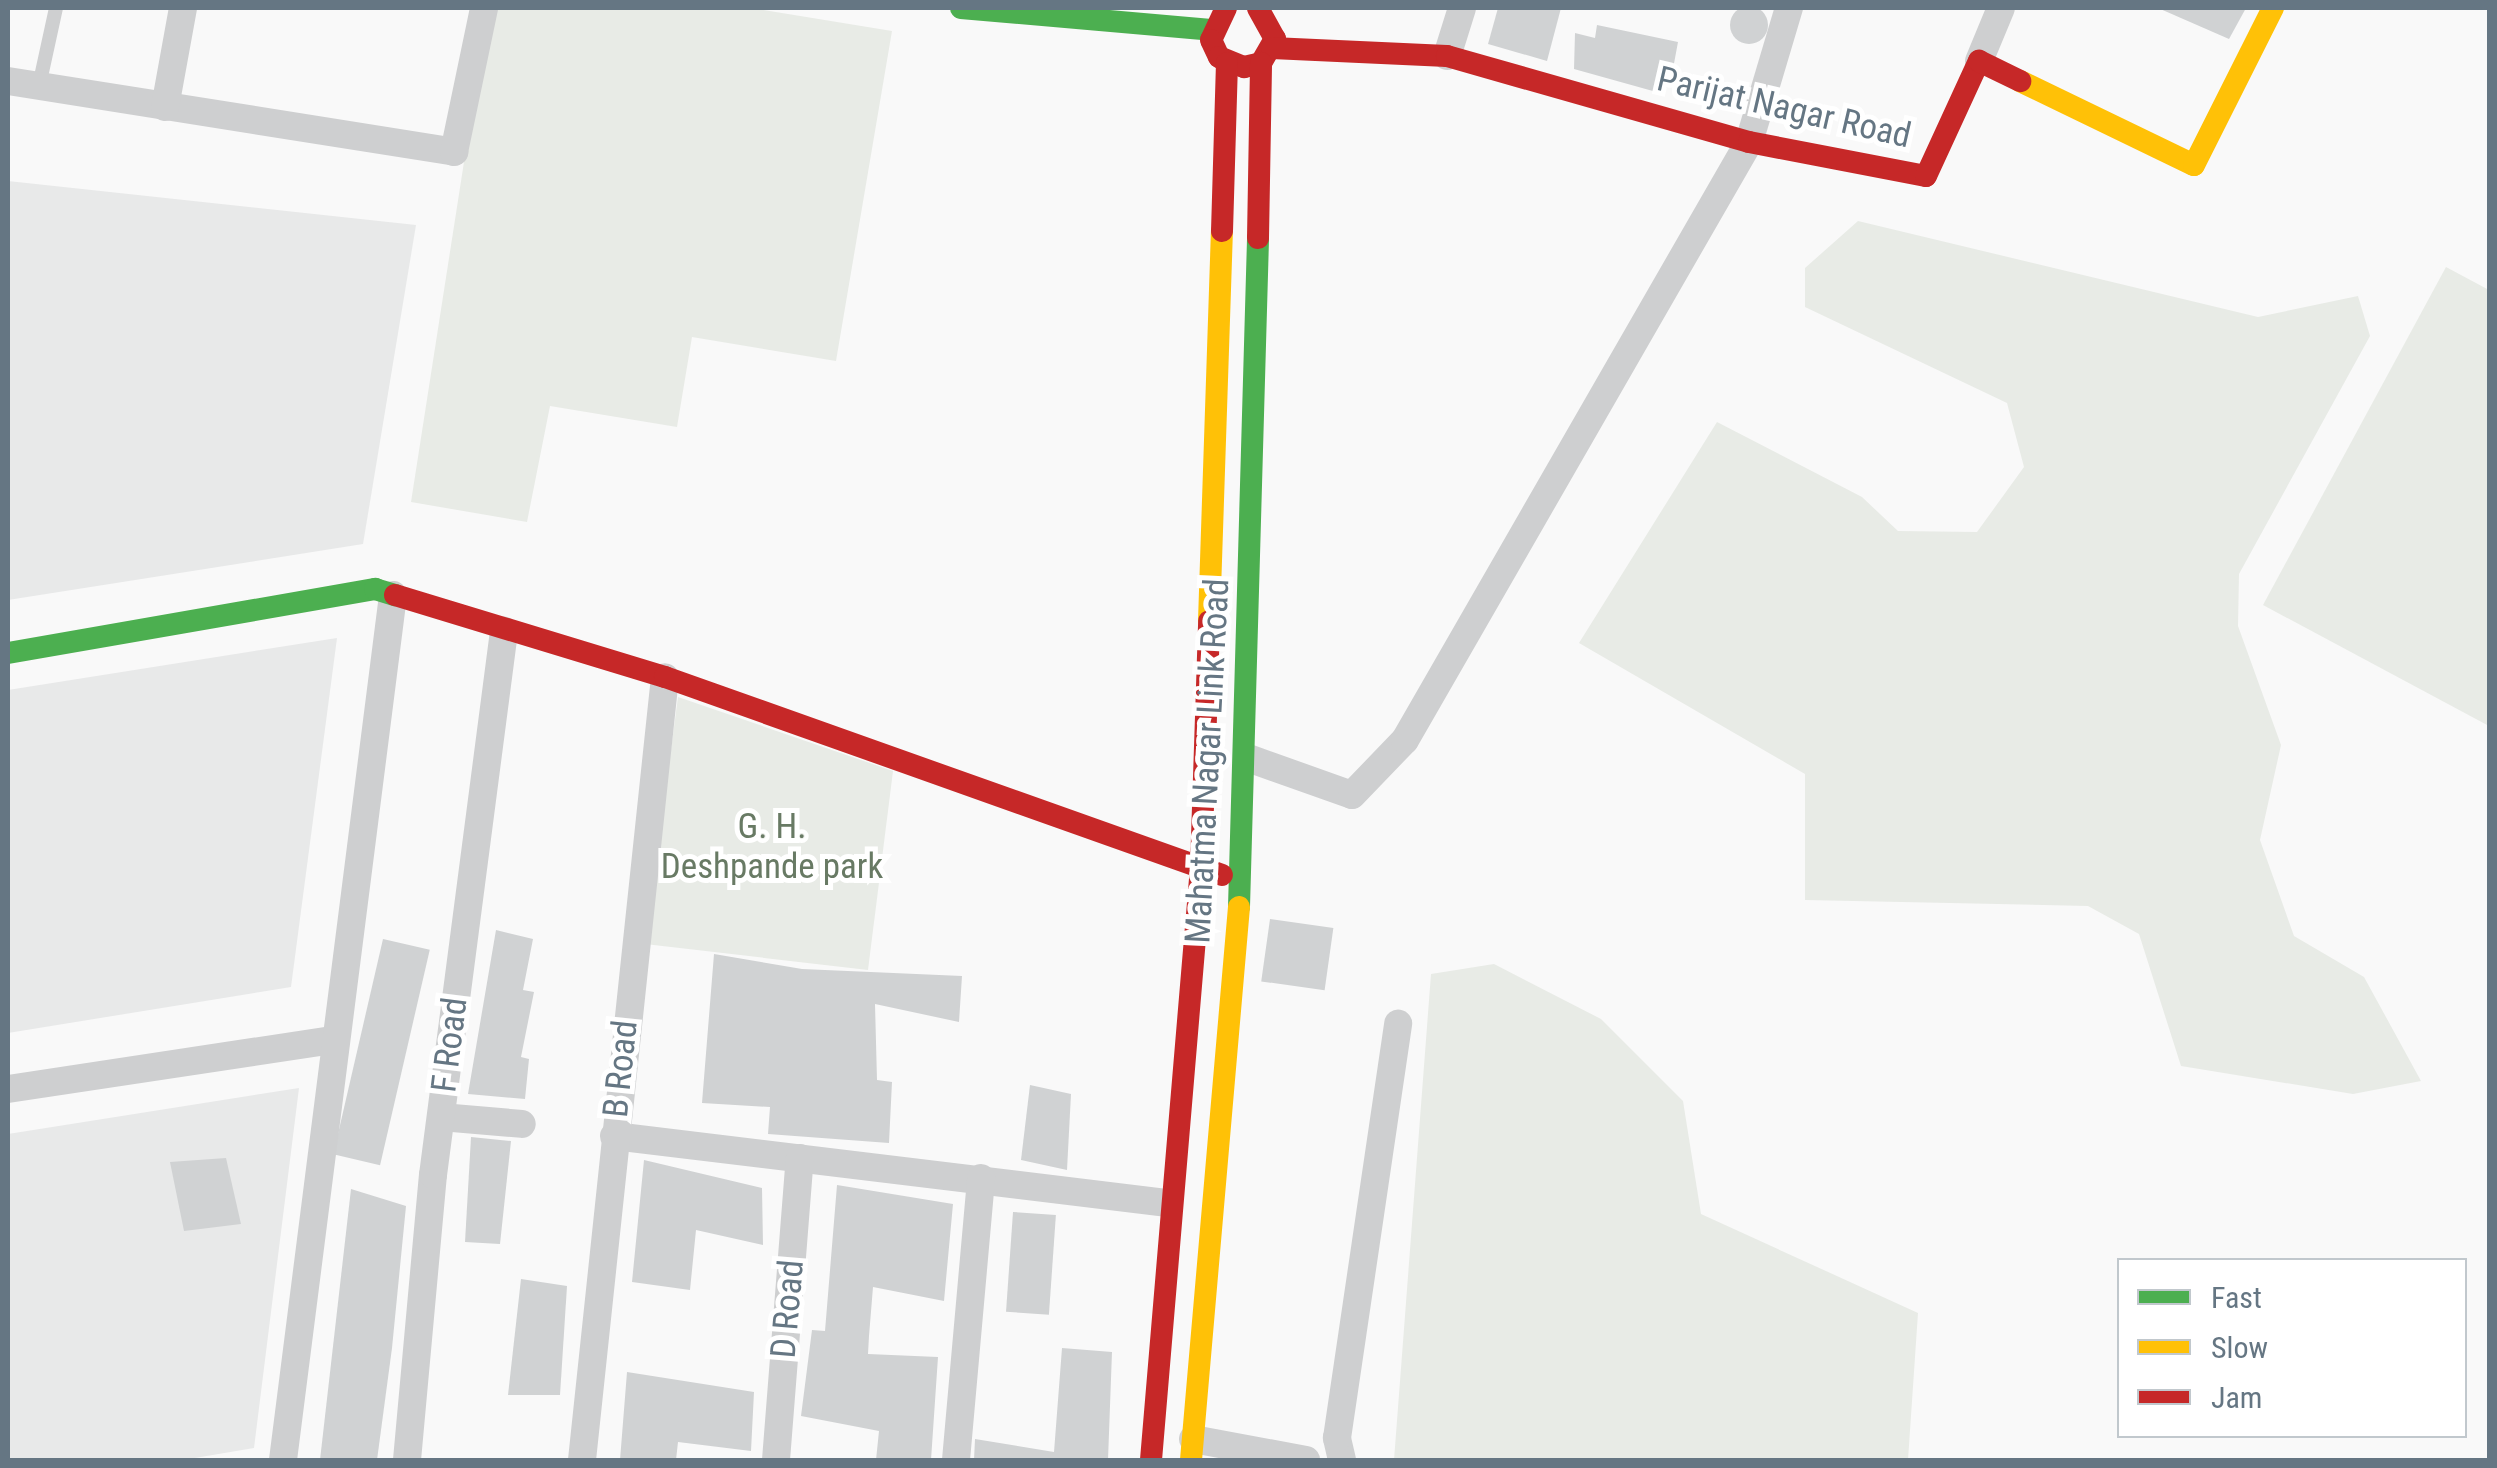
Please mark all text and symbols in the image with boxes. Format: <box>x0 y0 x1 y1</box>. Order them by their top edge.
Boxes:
street label: Parijat Nagar Road <box>1653 58 1915 158</box>
street label: Mahatma Nagar Link Road <box>1177 578 1239 944</box>
park label: G. H. Deshpande park <box>661 806 883 888</box>
street label: F Road <box>423 995 477 1095</box>
street label: B Road <box>595 1018 647 1120</box>
street label: D Road <box>763 1258 813 1360</box>
legend <box>2117 1258 2467 1438</box>
text: Fast <box>2211 1280 2262 1315</box>
text: Slow <box>2211 1330 2268 1365</box>
text: Jam <box>2211 1380 2262 1415</box>

